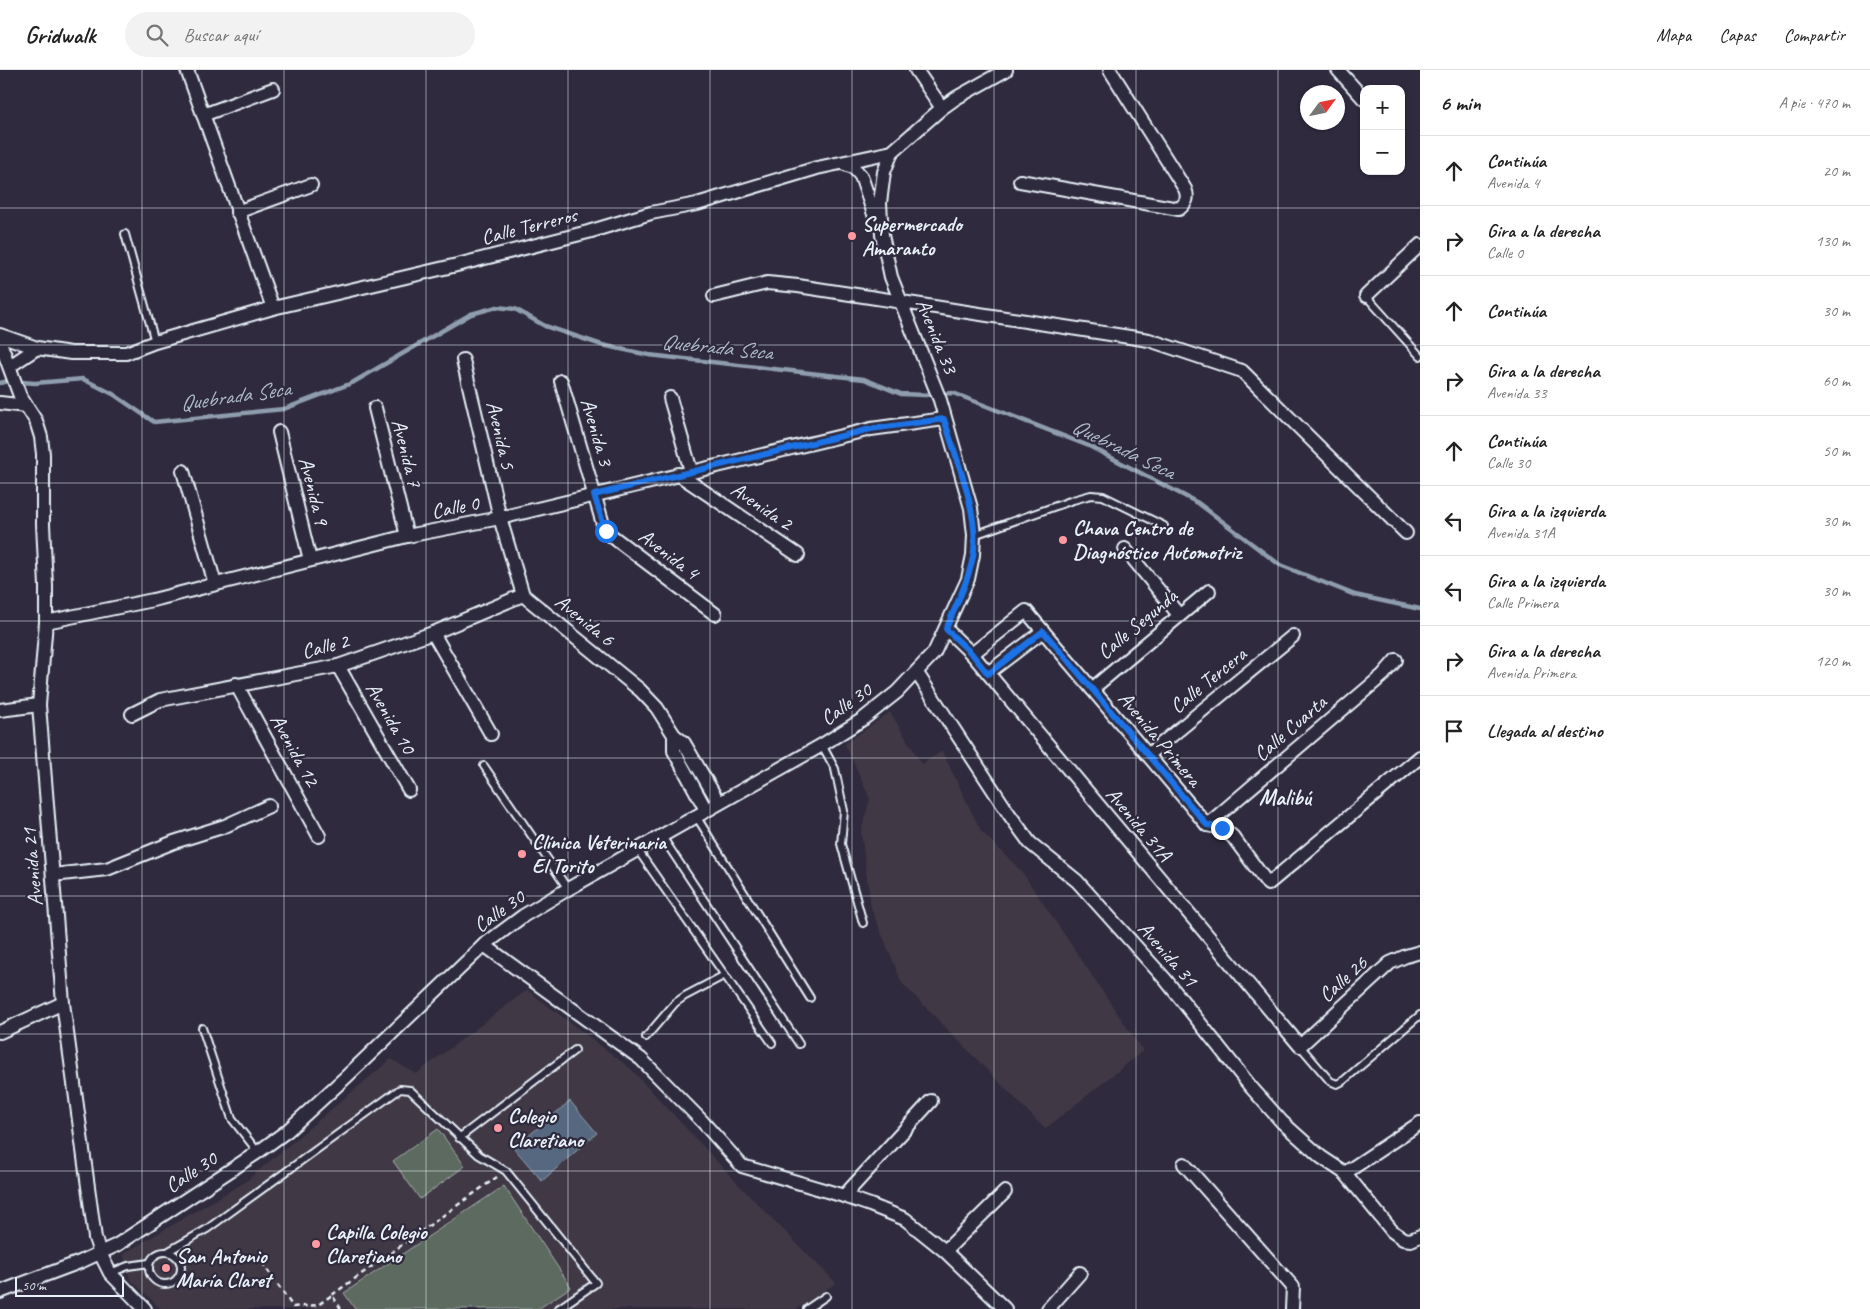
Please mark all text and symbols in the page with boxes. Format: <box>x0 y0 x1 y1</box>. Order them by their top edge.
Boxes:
search box <box>125 12 475 57</box>
text: Gridwalk <box>25 20 95 50</box>
icon: search <box>143 21 171 49</box>
text: Buscar aquí <box>183 23 258 47</box>
text: Mapa <box>1656 24 1691 46</box>
text: Capas <box>1719 24 1756 46</box>
text: Compartir <box>1784 24 1845 46</box>
north arrow <box>1300 85 1345 130</box>
map controls <box>1360 85 1405 175</box>
button: + <box>1360 85 1405 130</box>
text: 6 min <box>1440 90 1481 116</box>
text: A pie · 470 m <box>1779 93 1850 113</box>
button: − <box>1360 130 1405 175</box>
text: Continúa <box>1487 149 1546 173</box>
icon: ahead <box>1440 157 1468 185</box>
text: 20 m <box>1823 161 1850 181</box>
text: Avenida 4 <box>1487 173 1540 193</box>
street label: Calle Terreros <box>479 201 581 250</box>
place label: Supermercado Amaranto <box>862 211 964 261</box>
text: Gira a la derecha <box>1487 219 1600 243</box>
icon: right <box>1440 227 1468 255</box>
marker: Supermercado Amaranto <box>846 230 858 242</box>
text: 130 m <box>1816 231 1850 251</box>
text: Calle 0 <box>1487 243 1523 263</box>
street label: Avenida 33 <box>910 295 964 379</box>
icon: ahead <box>1440 297 1468 325</box>
text: Continúa <box>1487 299 1546 323</box>
text: 30 m <box>1823 301 1850 321</box>
water label: Quebrada Seca <box>660 327 777 367</box>
text: Gira a la derecha <box>1487 359 1600 383</box>
icon: right <box>1440 367 1468 395</box>
text: 60 m <box>1823 371 1850 391</box>
water label: Quebrada Seca <box>178 374 295 418</box>
text: Avenida 33 <box>1487 383 1547 403</box>
street label: Avenida 3 <box>575 395 619 470</box>
street label: Avenida 5 <box>481 398 522 473</box>
water label: Quebrada Seca <box>1067 412 1182 487</box>
street label: Avenida 7 <box>386 416 428 491</box>
text: Continúa <box>1487 429 1546 453</box>
icon: ahead <box>1440 437 1468 465</box>
text: 50 m <box>1823 441 1850 461</box>
text: Calle 30 <box>1487 453 1530 473</box>
street label: Avenida 9 <box>293 454 335 529</box>
street label: Avenida 2 <box>726 476 799 537</box>
street label: Calle 0 <box>429 489 482 524</box>
text: Gira a la izquierda <box>1487 499 1605 523</box>
icon: left <box>1440 507 1468 535</box>
text: 30 m <box>1823 511 1850 531</box>
place label: Chava Centro de Diagnóstico Automotriz <box>1073 515 1243 565</box>
route start <box>595 520 618 543</box>
street label: Avenida 4 <box>634 523 706 587</box>
text: Avenida 31A <box>1487 523 1555 543</box>
marker: Chava Centro de Diagnóstico Automotriz <box>1057 534 1069 546</box>
text: Gira a la izquierda <box>1487 569 1605 593</box>
icon: left <box>1440 577 1468 605</box>
text: 30 m <box>1823 581 1850 601</box>
street label: Calle Segunda <box>1092 582 1184 665</box>
street label: Avenida 6 <box>550 588 620 652</box>
text: Calle Primera <box>1487 593 1559 613</box>
street label: Calle 2 <box>299 627 353 664</box>
text: Gira a la derecha <box>1487 639 1600 663</box>
street label: Calle Tercera <box>1164 640 1253 719</box>
icon: right <box>1440 647 1468 675</box>
text: 120 m <box>1816 651 1850 671</box>
text: Avenida Primera <box>1487 663 1576 683</box>
street label: Calle 30 <box>815 676 878 731</box>
street label: Avenida 10 <box>360 678 423 760</box>
street label: Avenida Primera <box>1113 686 1209 794</box>
street label: Calle Cuarta <box>1248 688 1333 767</box>
street label: Avenida 12 <box>265 709 326 792</box>
icon: arrive <box>1440 717 1468 745</box>
text: Llegada al destino <box>1487 719 1603 743</box>
street label: Avenida 31A <box>1100 782 1178 868</box>
district label: Malibú <box>1259 784 1313 812</box>
route end <box>1211 817 1234 840</box>
street label: Avenida 21 <box>15 825 48 907</box>
place label: Clínica Veterinaria El Torito <box>532 829 667 879</box>
marker: Clínica Veterinaria El Torito <box>516 848 528 860</box>
street label: Calle 30 <box>468 883 531 938</box>
street label: Avenida 31 <box>1132 916 1205 993</box>
street label: Calle 26 <box>1313 950 1373 1008</box>
place label: Colegio Claretiano <box>508 1103 586 1153</box>
marker: Colegio Claretiano <box>492 1122 504 1134</box>
street label: Calle 30 <box>160 1145 223 1198</box>
place label: Capilla Colegio Claretiano <box>326 1219 428 1269</box>
marker: Capilla Colegio Claretiano <box>310 1238 322 1250</box>
place label: San Antonio María Claret <box>176 1243 274 1293</box>
marker: San Antonio María Claret <box>160 1262 172 1274</box>
scale bar <box>15 1274 124 1297</box>
text: 50 m <box>22 1277 46 1294</box>

